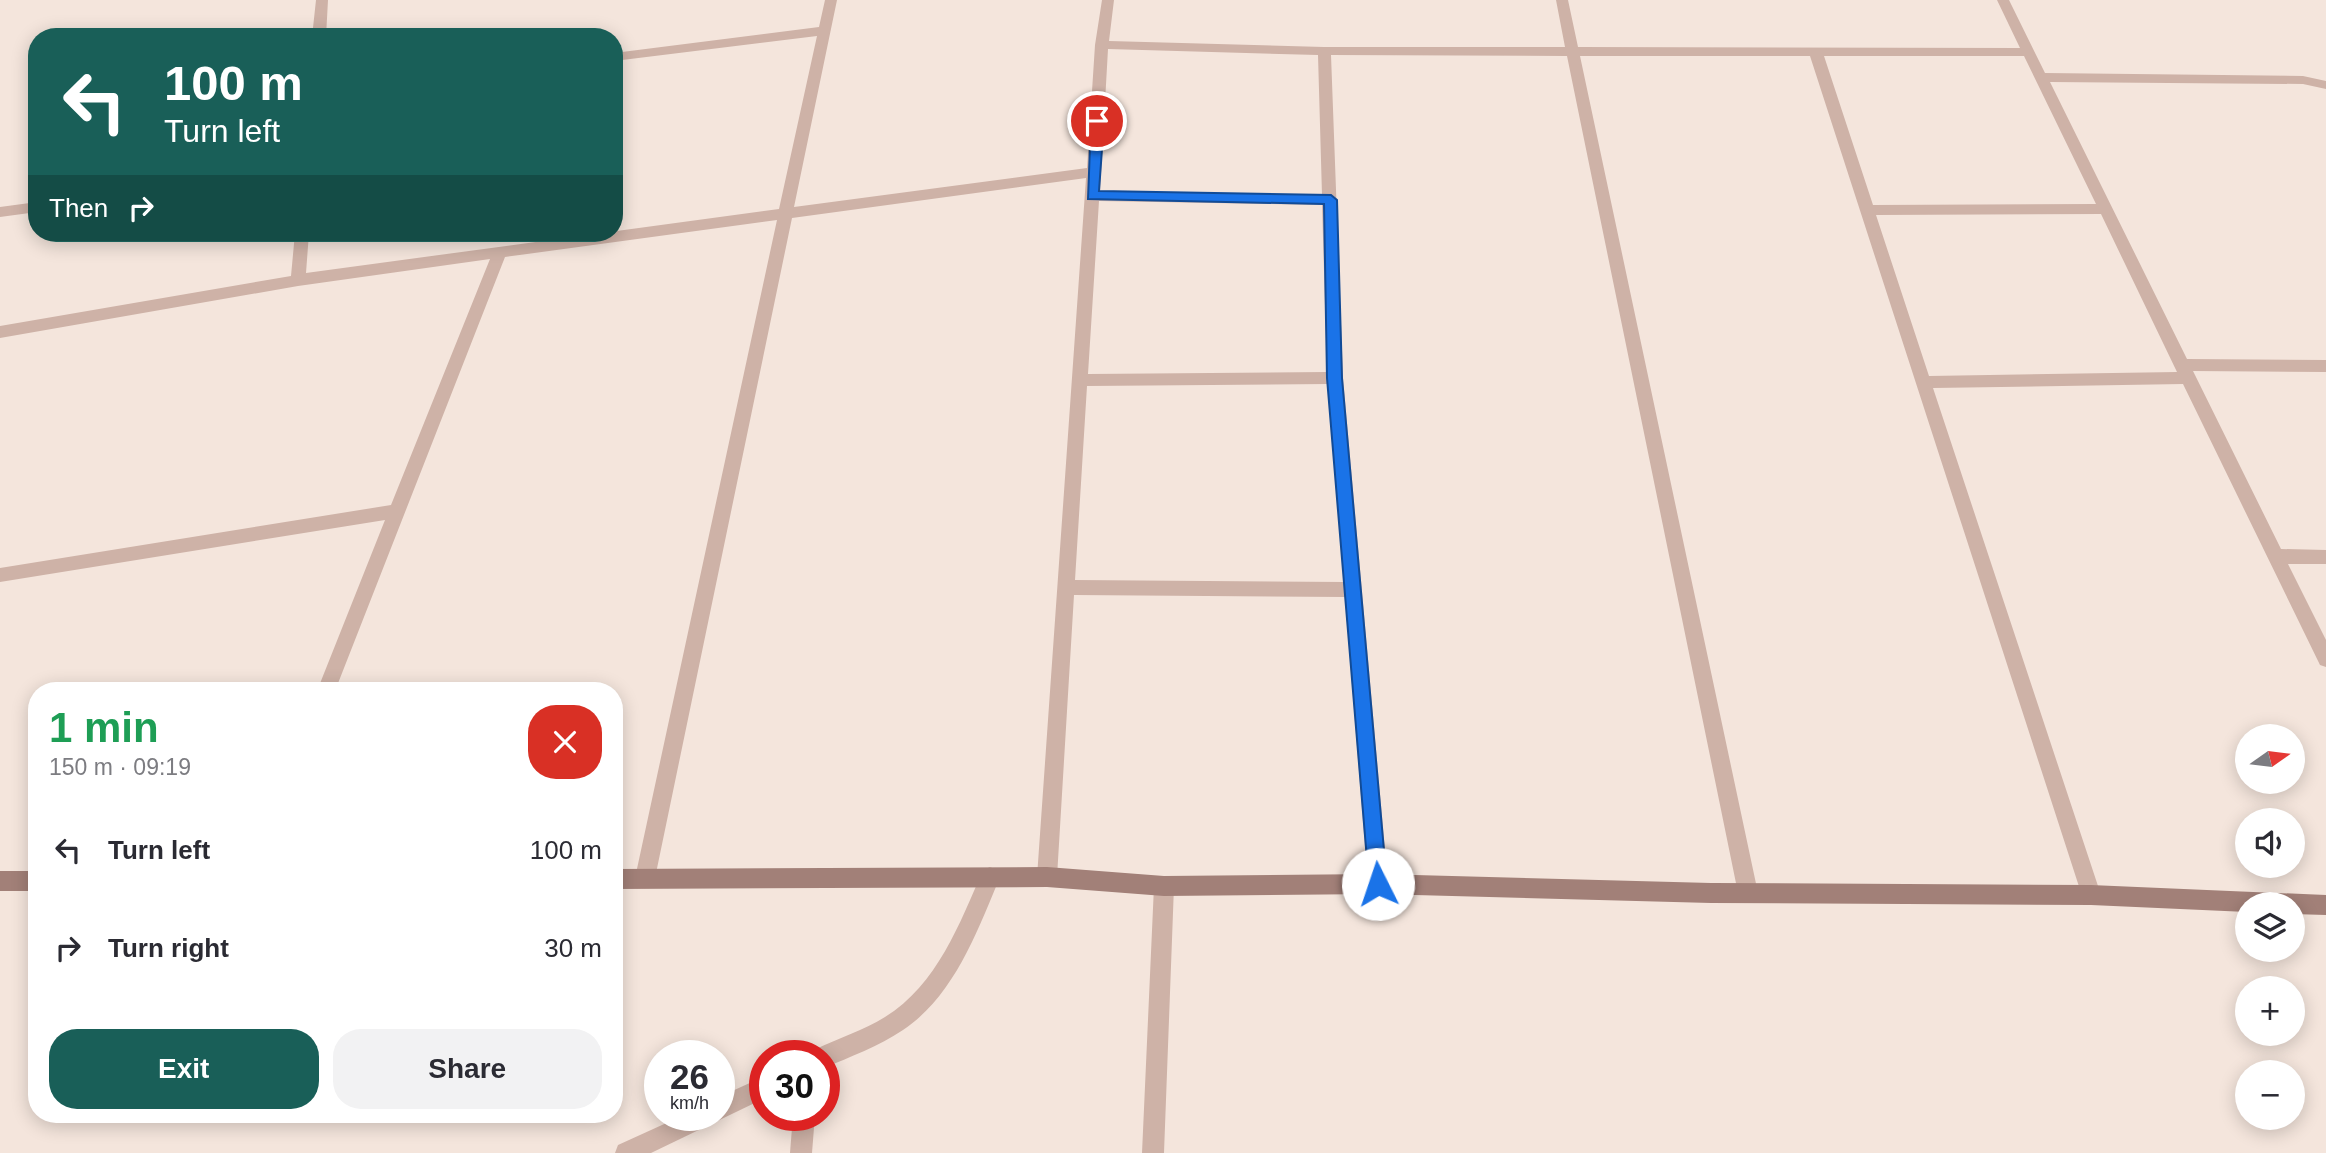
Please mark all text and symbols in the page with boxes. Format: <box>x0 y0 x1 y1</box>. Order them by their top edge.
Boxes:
icon: left <box>49 56 140 147</box>
text: 100 m <box>164 56 303 110</box>
pin <box>1067 91 1127 151</box>
icon: arrive <box>1078 102 1116 140</box>
text: Turn left <box>164 113 280 149</box>
icon: right <box>122 189 160 227</box>
text: Then <box>49 193 108 223</box>
text: 1 min <box>49 704 159 751</box>
button: close <box>528 705 602 779</box>
north arrow <box>2235 724 2305 794</box>
map controls <box>2235 724 2305 1130</box>
text: 150 m · 09:19 <box>49 754 191 780</box>
button: sound <box>2235 808 2305 878</box>
icon: left <box>49 831 87 869</box>
text: Turn left <box>108 835 210 865</box>
text: 100 m <box>530 835 602 865</box>
position arrow <box>1341 847 1415 921</box>
button: layers <box>2235 892 2305 962</box>
icon: right <box>49 929 87 967</box>
text: Turn right <box>108 933 229 963</box>
text: 30 m <box>544 933 602 963</box>
button: + <box>2235 976 2305 1046</box>
button: Exit <box>49 1029 319 1109</box>
button: Share <box>333 1029 602 1109</box>
speed limit sign: 30 <box>749 1040 840 1131</box>
text: 26 <box>670 1057 709 1096</box>
button: − <box>2235 1060 2305 1130</box>
text: km/h <box>670 1093 709 1113</box>

